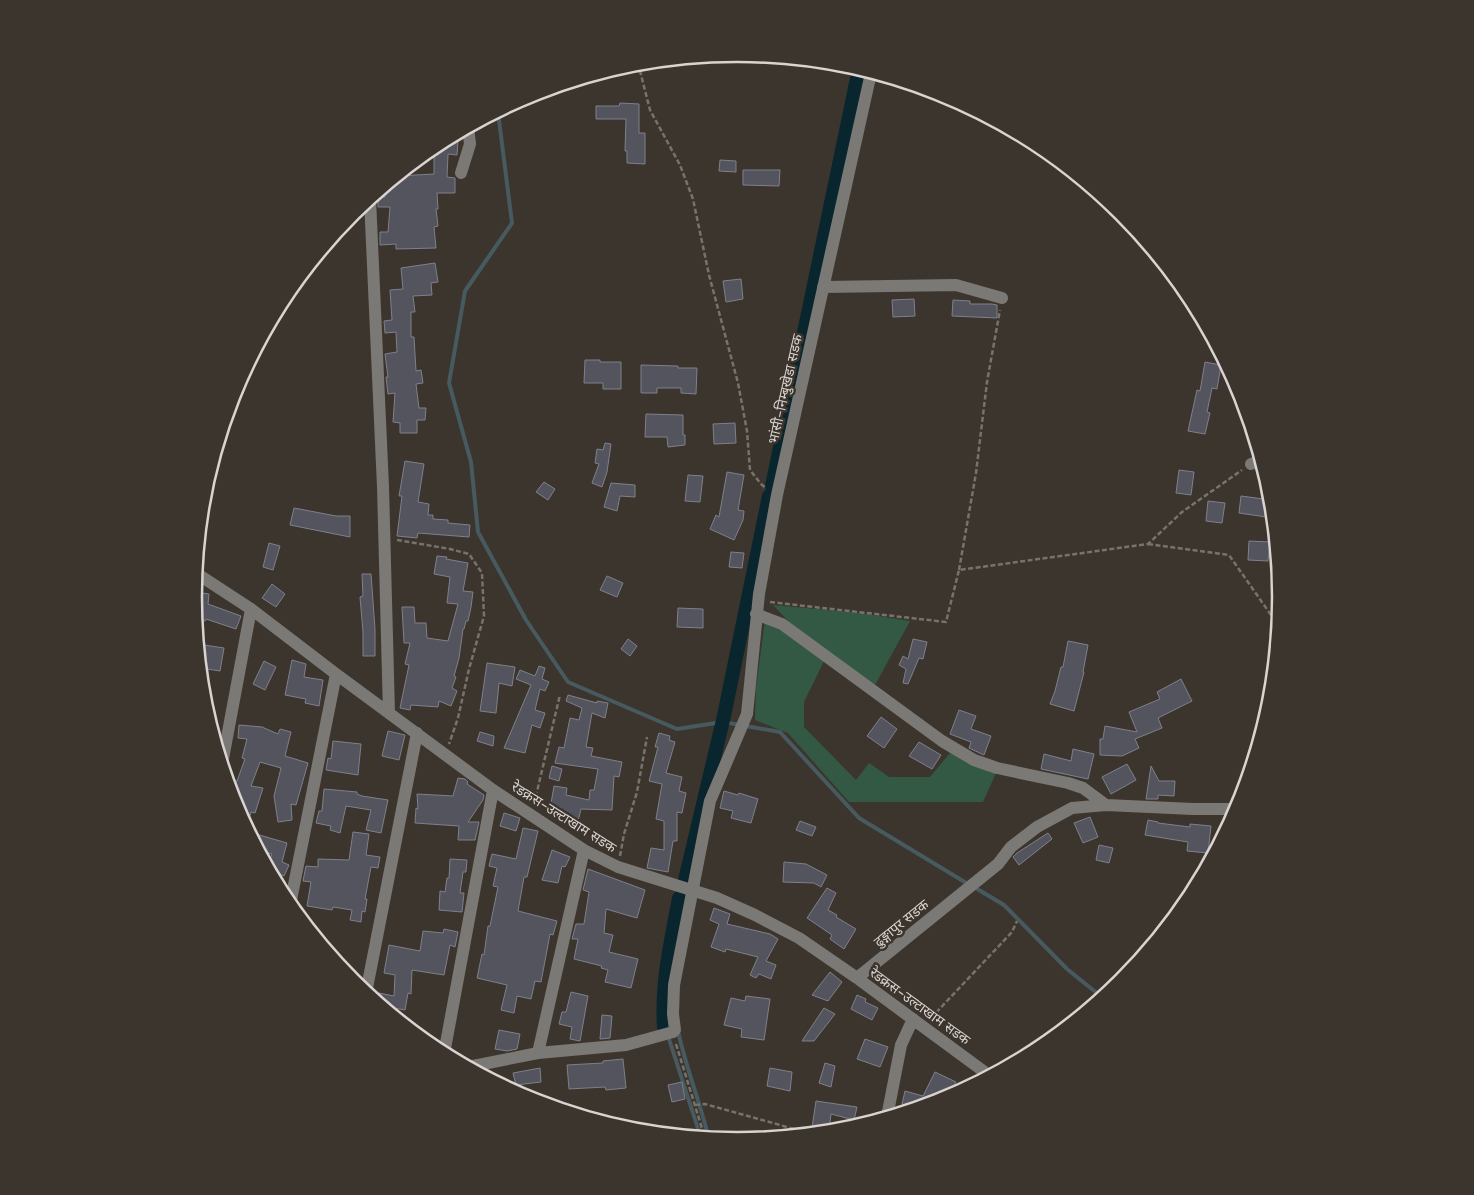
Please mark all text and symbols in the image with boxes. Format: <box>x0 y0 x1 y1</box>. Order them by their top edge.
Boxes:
street label: भांसी-निम्बुखेडा सडक <box>764 332 807 446</box>
street label: रेडक्रस-उल्टाखाम सडक <box>508 777 620 857</box>
street label: ढुङ्गापुर सडक <box>870 895 933 952</box>
street label: रेडक्रस-उल्टाखाम सडक <box>866 963 974 1049</box>

